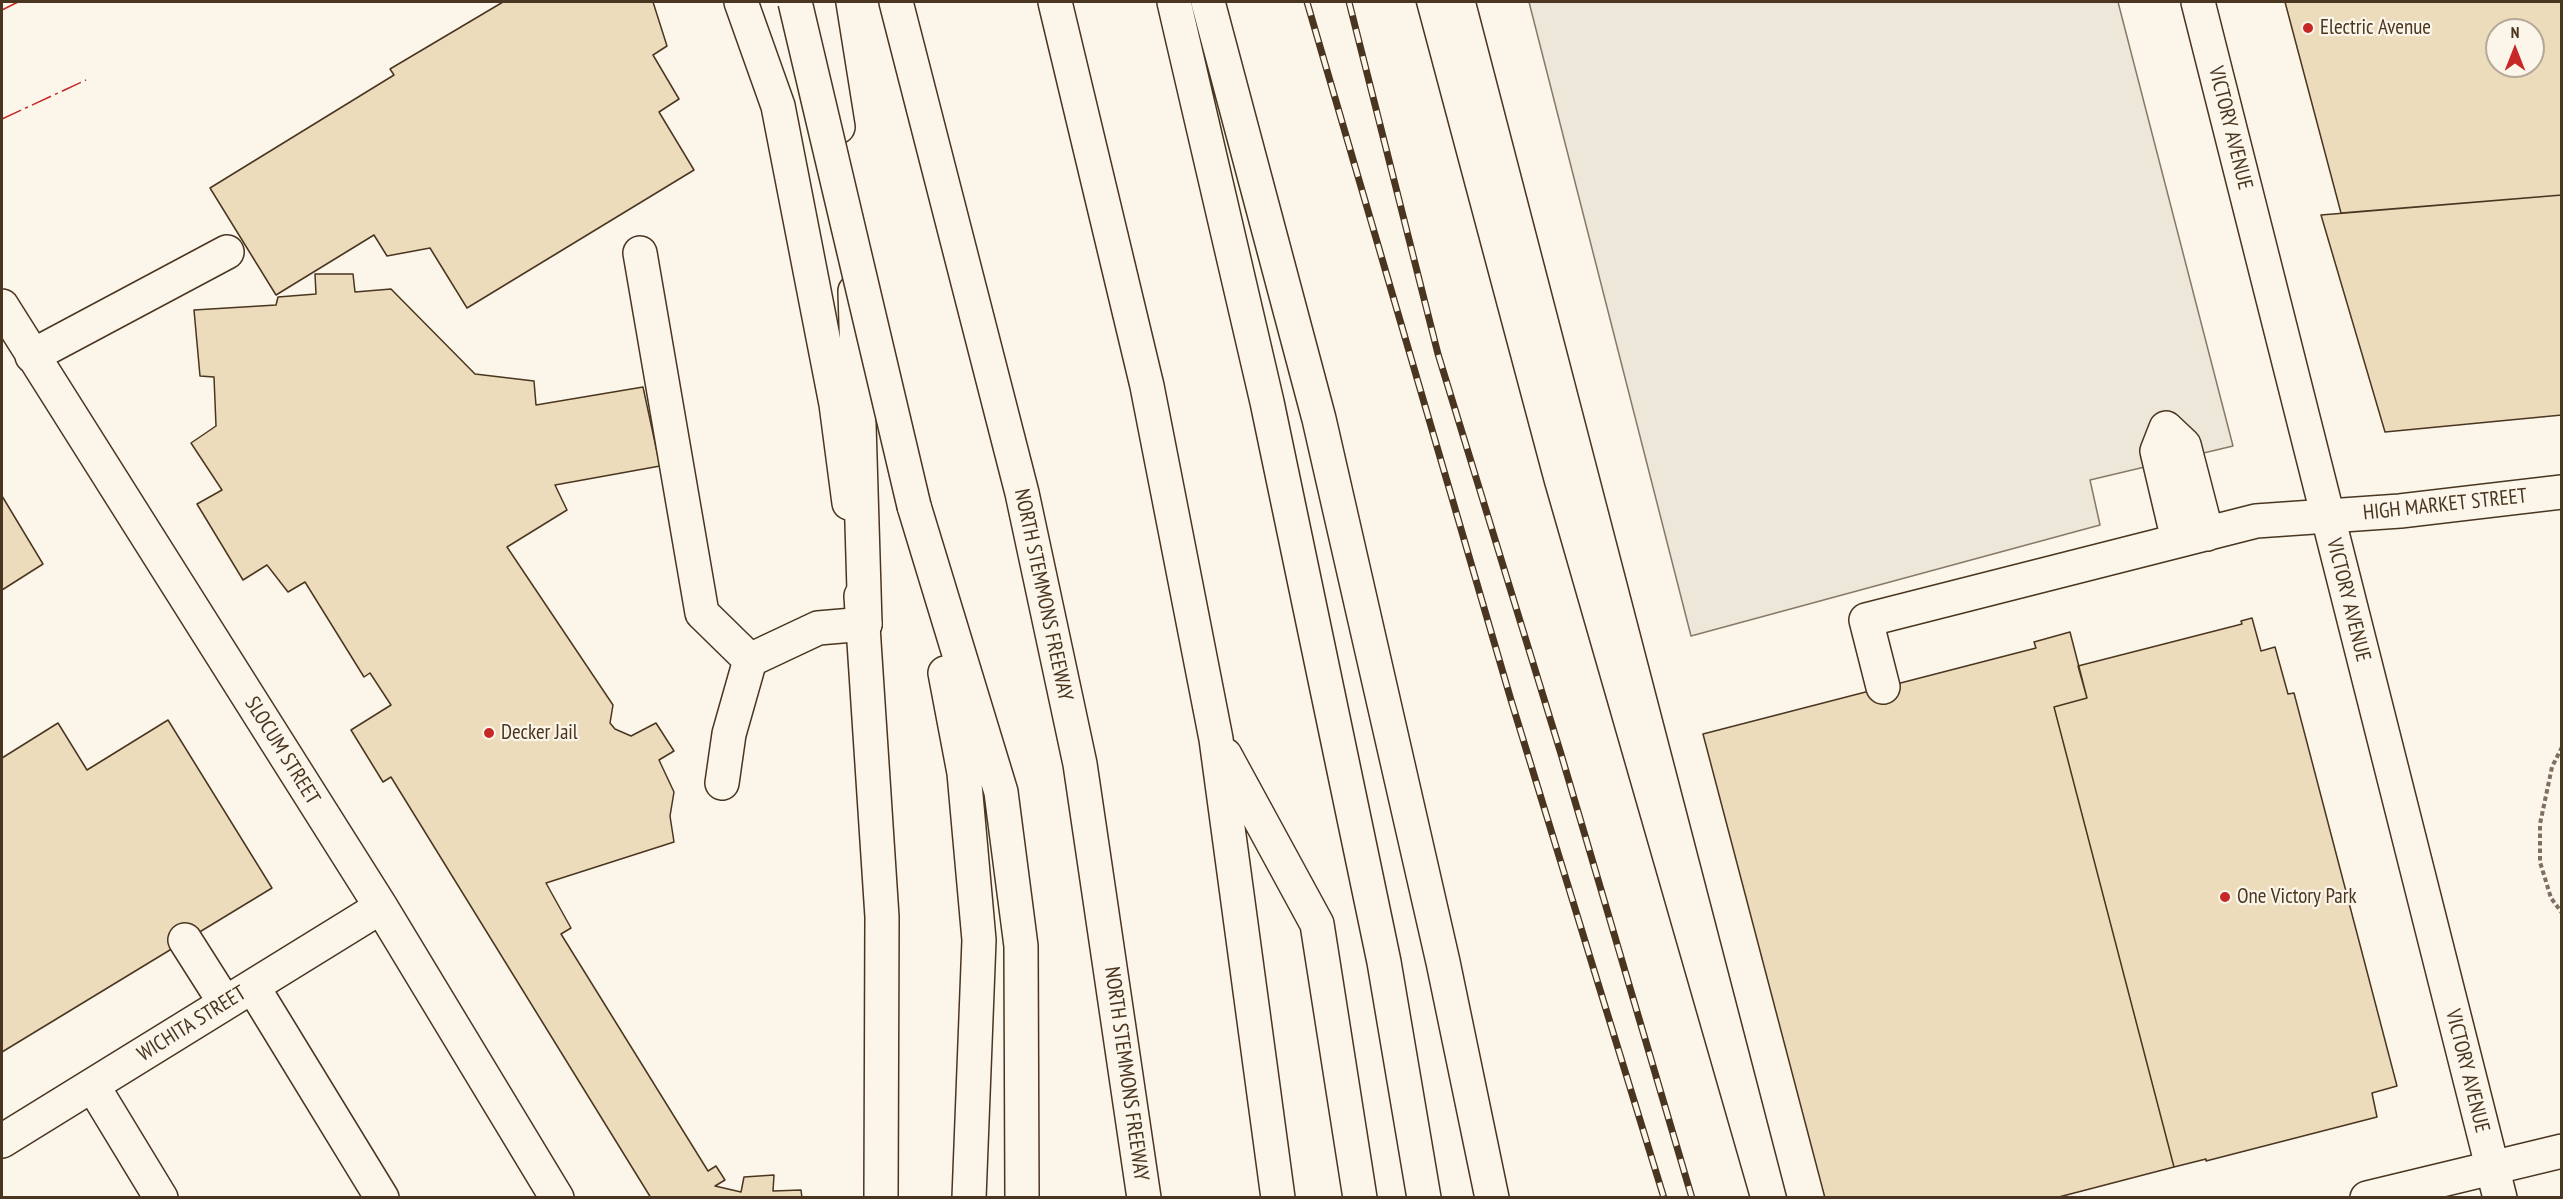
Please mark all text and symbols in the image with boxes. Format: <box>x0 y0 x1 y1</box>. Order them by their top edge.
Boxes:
place label: Electric Avenue <box>2320 15 2431 41</box>
north arrow <box>2485 18 2545 78</box>
marker: Electric Avenue <box>2301 21 2315 35</box>
text: N <box>2511 22 2519 42</box>
street label: VICTORY AVENUE <box>2203 64 2257 192</box>
street label: HIGH MARKET STREET <box>2362 484 2528 526</box>
street label: NORTH STEMMONS FREEWAY <box>1008 487 1078 703</box>
street label: VICTORY AVENUE <box>2321 536 2375 664</box>
street label: SLOCUM STREET <box>239 692 325 810</box>
place label: Decker Jail <box>501 720 578 746</box>
marker: Decker Jail <box>482 726 496 740</box>
place label: One Victory Park <box>2237 884 2357 910</box>
marker: One Victory Park <box>2218 890 2232 904</box>
street label: NORTH STEMMONS FREEWAY <box>1098 965 1154 1183</box>
street label: WICHITA STREET <box>133 981 251 1067</box>
street label: VICTORY AVENUE <box>2440 1007 2494 1135</box>

